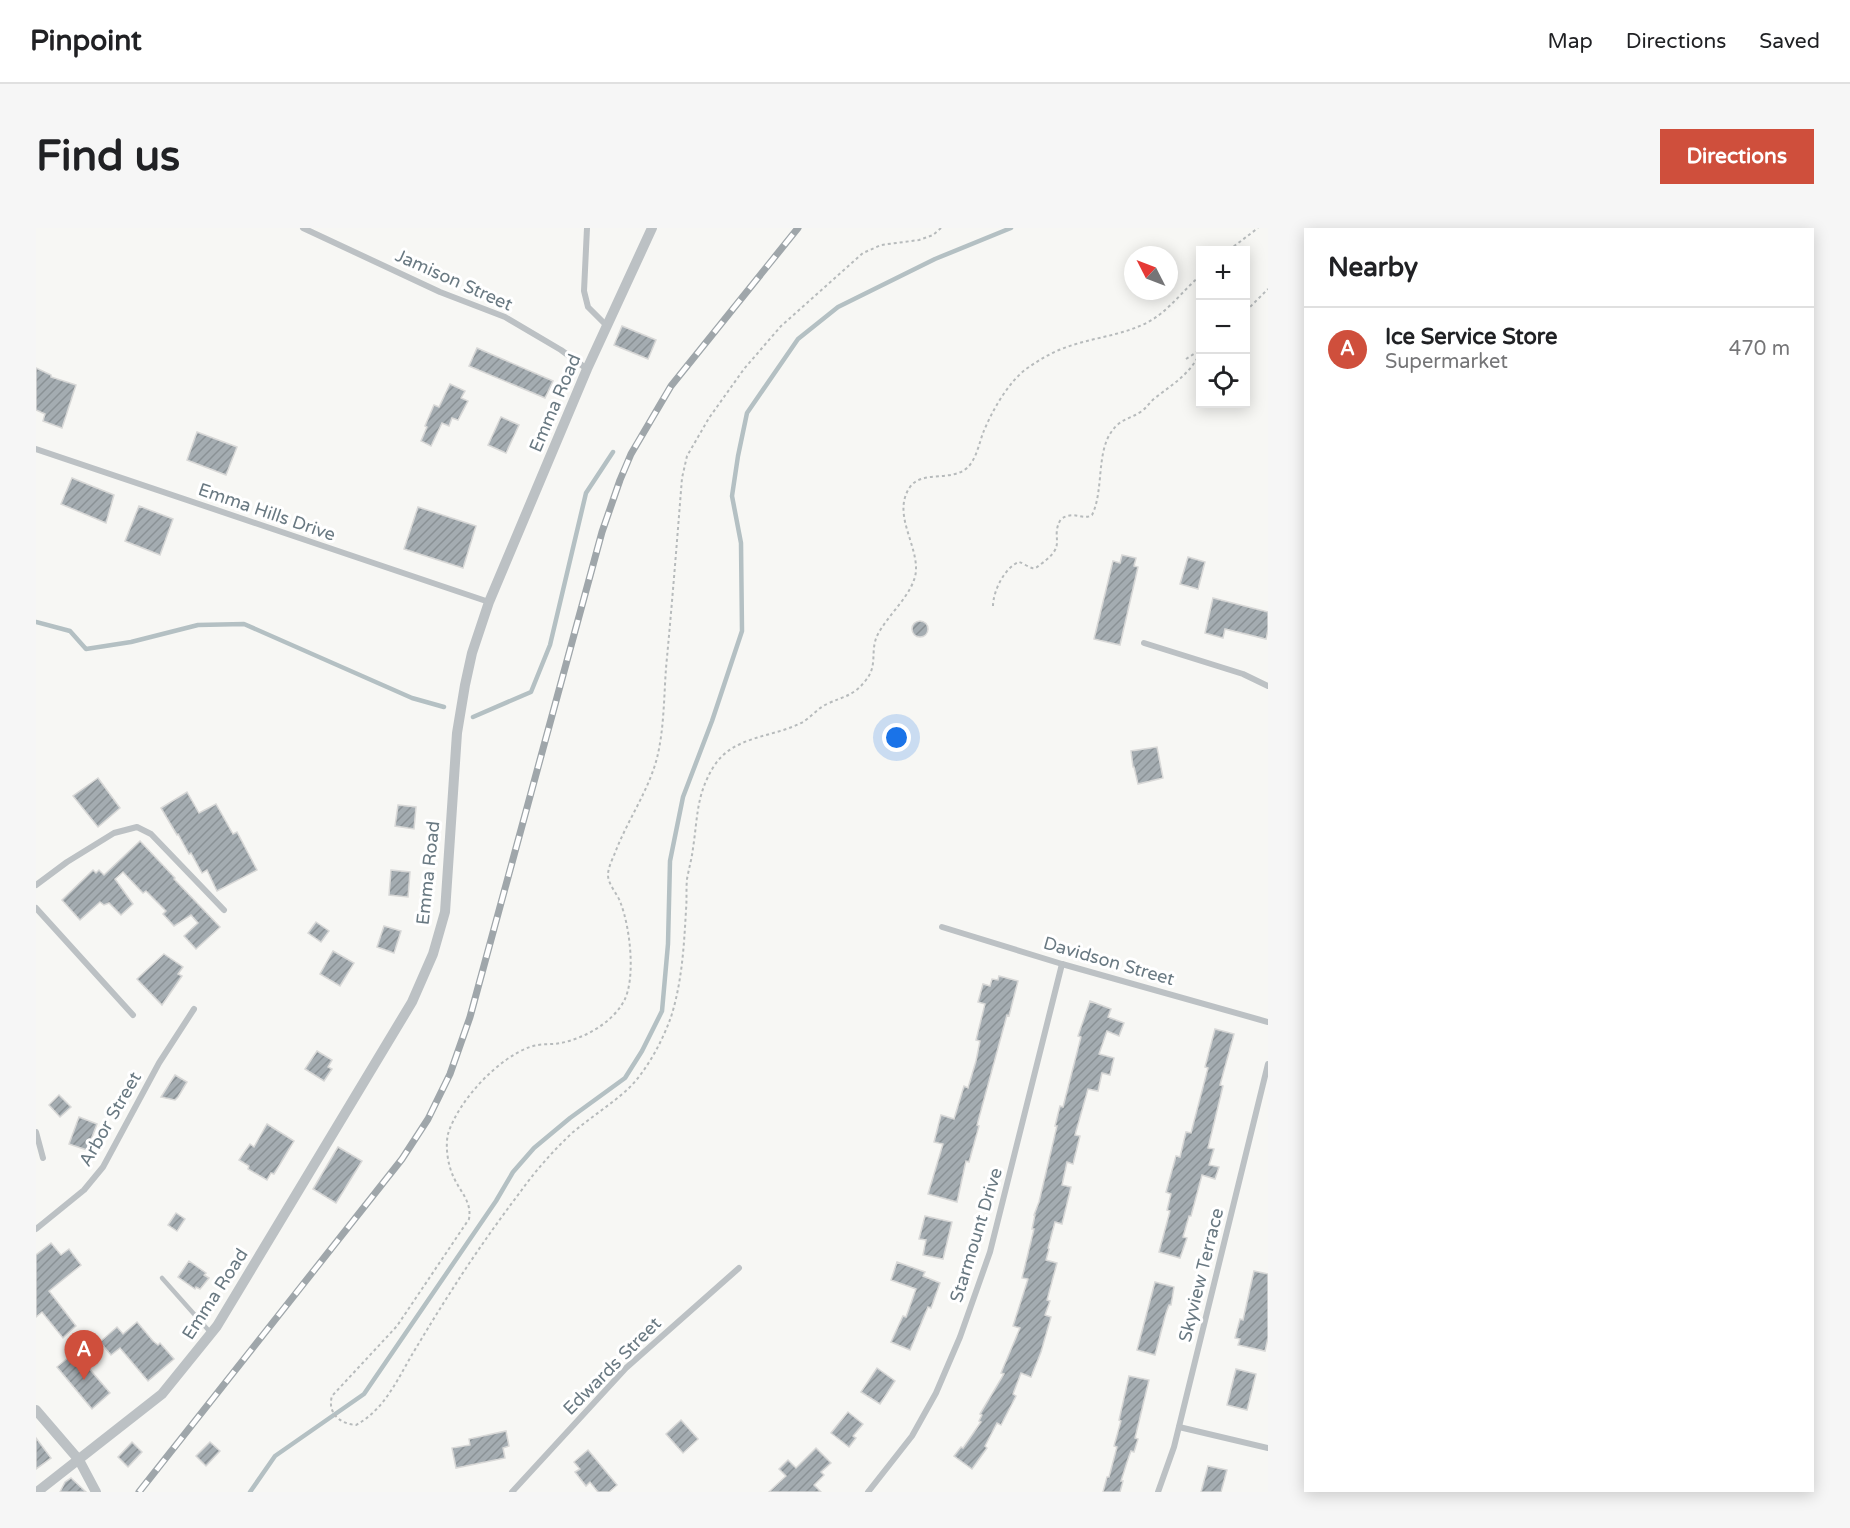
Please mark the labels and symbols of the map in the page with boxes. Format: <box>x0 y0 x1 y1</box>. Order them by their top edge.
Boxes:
street label: Jamison Street <box>392 244 516 316</box>
north arrow <box>1124 246 1178 300</box>
street label: Emma Road <box>524 351 586 455</box>
street label: Emma Hills Drive <box>195 478 339 546</box>
your location <box>882 723 911 752</box>
street label: Emma Road <box>412 820 444 926</box>
street label: Davidson Street <box>1041 932 1177 990</box>
street label: Arbor Street <box>74 1068 146 1170</box>
street label: Starmount Drive <box>945 1165 1007 1305</box>
street label: Skyview Terrace <box>1174 1206 1228 1344</box>
street label: Emma Road <box>177 1244 253 1344</box>
street label: Edwards Street <box>558 1312 666 1420</box>
pin: A <box>64 1330 104 1380</box>

